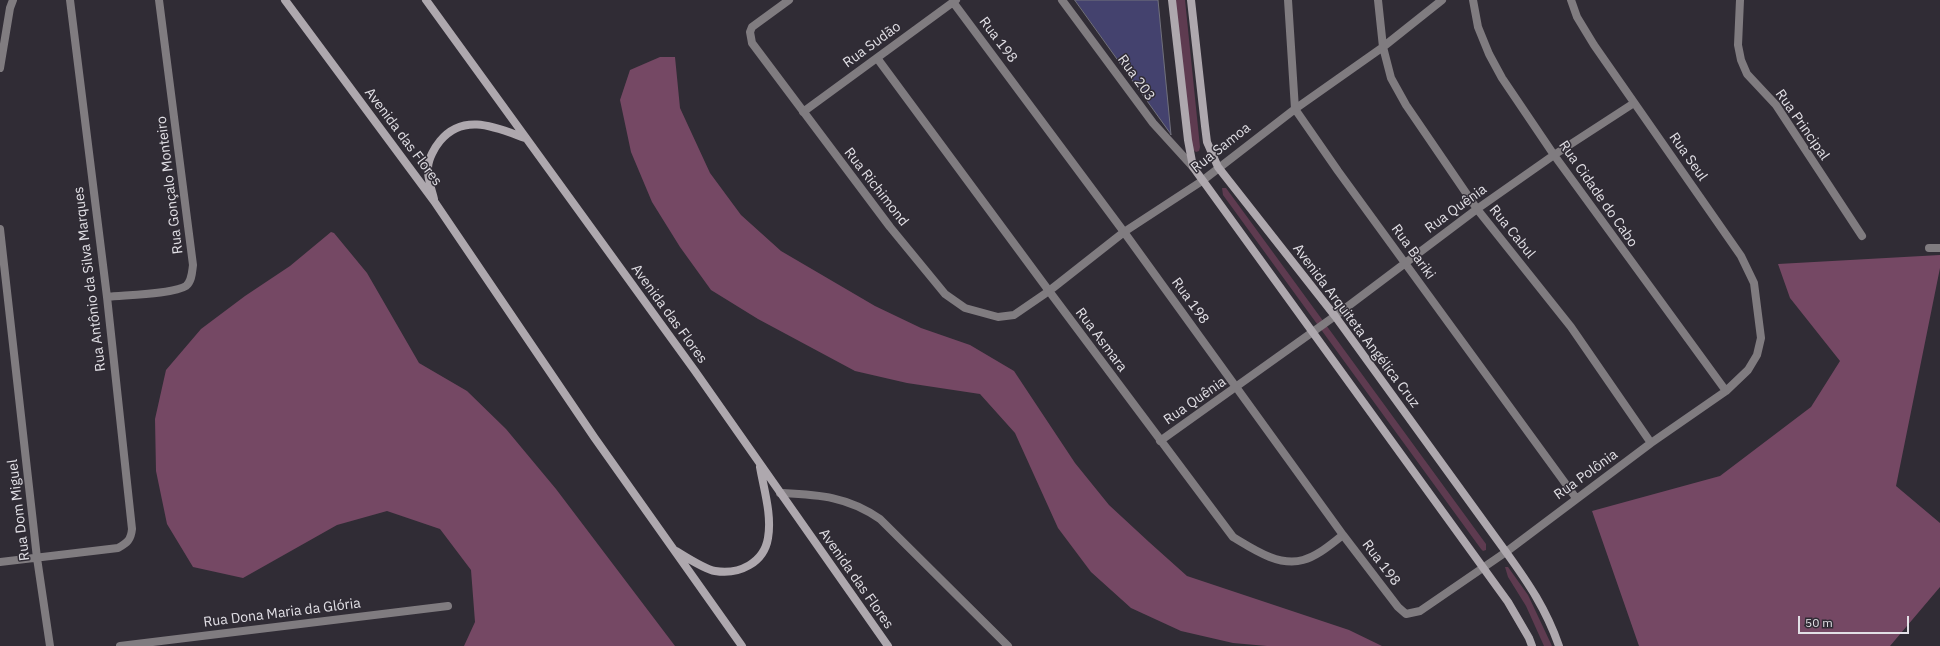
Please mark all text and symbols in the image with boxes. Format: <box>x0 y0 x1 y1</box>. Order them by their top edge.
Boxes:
street label: Rua 198 <box>975 14 1021 66</box>
street label: Rua Sudão <box>840 18 904 72</box>
street label: Rua 203 <box>1114 52 1158 104</box>
street label: Avenida das Flores <box>361 85 445 189</box>
street label: Rua Principal <box>1771 86 1833 164</box>
street label: Rua Gonçalo Monteiro <box>153 115 187 255</box>
street label: Rua Samoa <box>1188 120 1254 176</box>
street label: Rua Seul <box>1665 130 1711 184</box>
street label: Rua Cidade do Cabo <box>1555 138 1641 250</box>
street label: Rua Richimond <box>840 144 912 230</box>
street label: Rua Quênia <box>1422 181 1490 237</box>
street label: Rua Antônio da Silva Marques <box>70 186 110 372</box>
street label: Rua Cabul <box>1485 202 1539 262</box>
street label: Rua Bariki <box>1387 221 1439 283</box>
street label: Avenida Arquiteta Angélica Cruz <box>1289 241 1423 411</box>
street label: Avenida das Flores <box>627 261 711 367</box>
street label: Rua 198 <box>1168 275 1212 327</box>
street label: Rua Asmara <box>1072 305 1130 375</box>
street label: Rua Quênia <box>1161 373 1229 429</box>
street label: Rua Polônia <box>1551 446 1621 504</box>
street label: Rua Dom Miguel <box>4 458 34 562</box>
street label: Avenida das Flores <box>815 526 897 632</box>
street label: Rua 198 <box>1358 537 1404 589</box>
street label: Rua Dona Maria da Glória <box>202 595 362 631</box>
scale bar <box>1800 608 1911 634</box>
text: 50 m <box>1805 615 1833 630</box>

